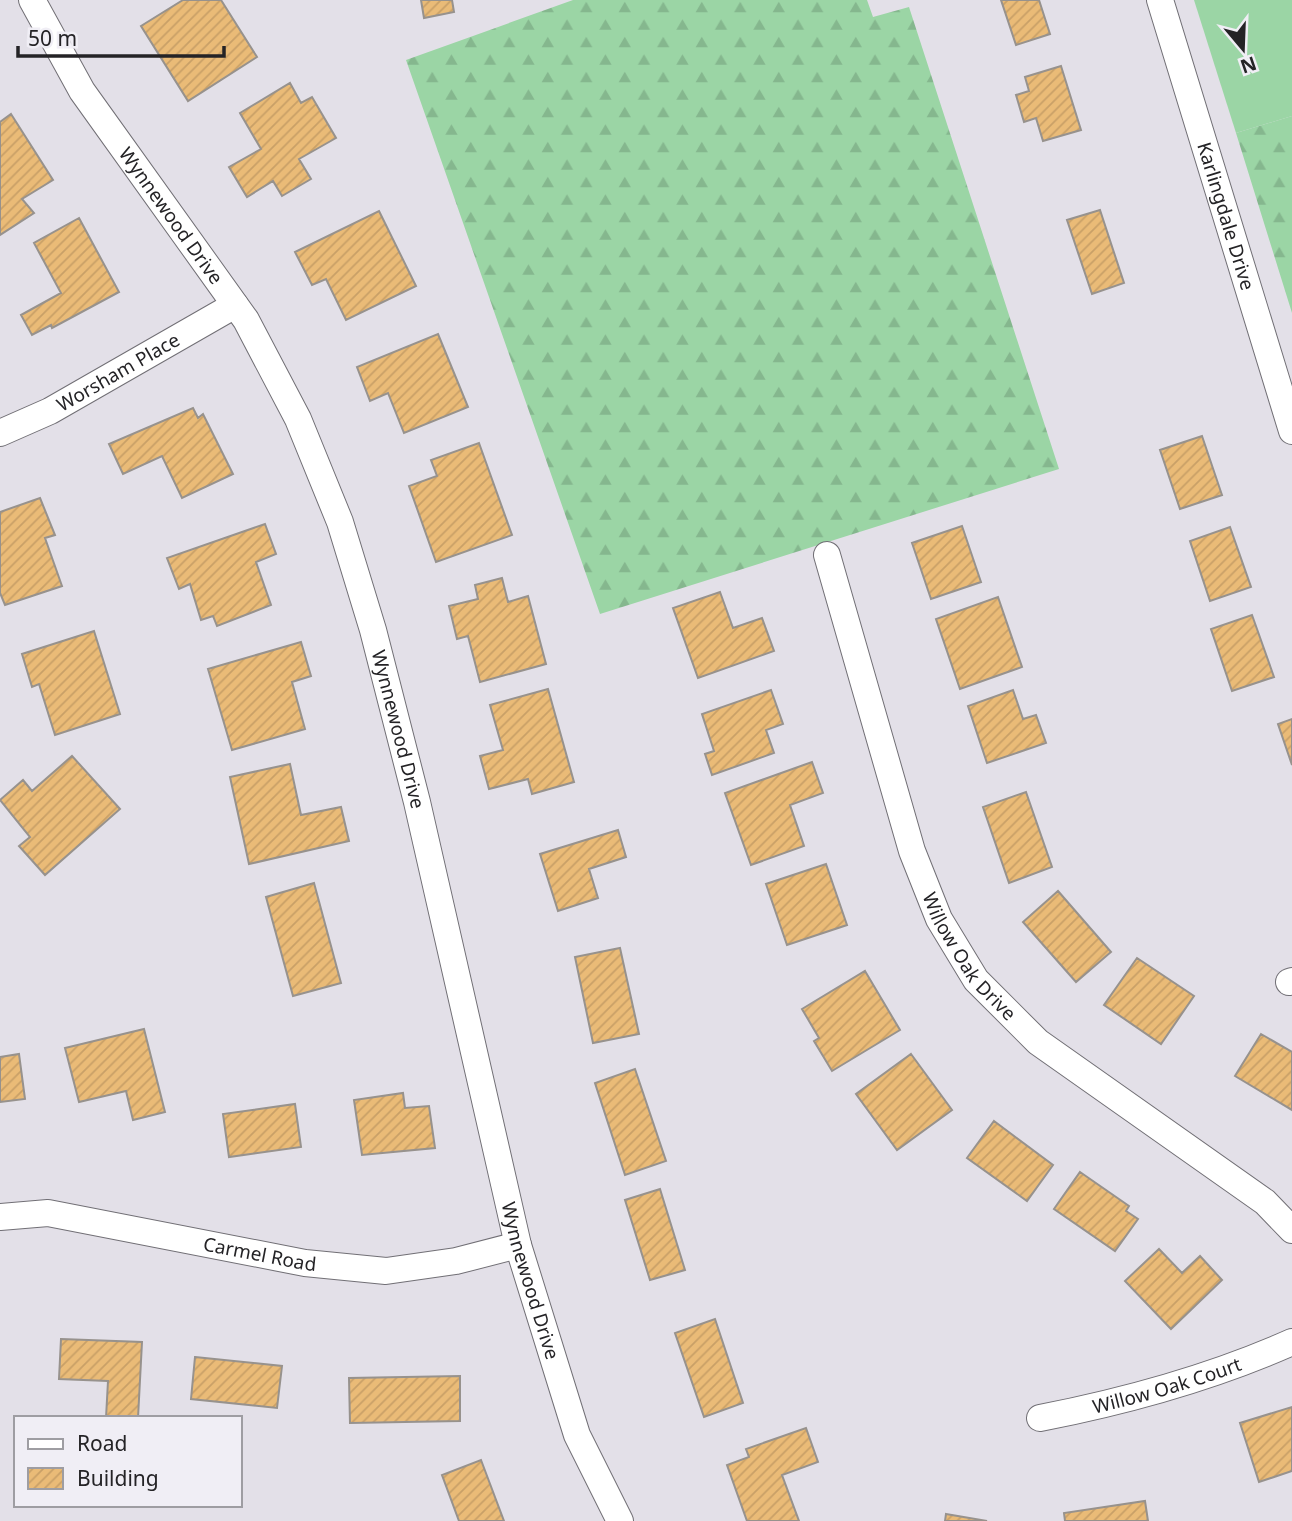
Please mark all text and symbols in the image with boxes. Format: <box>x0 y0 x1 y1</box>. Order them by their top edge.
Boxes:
scale bar <box>18 14 224 58</box>
north arrow <box>1208 14 1278 84</box>
text: 50 m <box>28 24 77 52</box>
text: N <box>1237 50 1260 80</box>
street label: Karlingdale Drive <box>1191 139 1261 293</box>
street label: Wynnewood Drive <box>113 142 229 289</box>
street label: Worsham Place <box>52 326 184 418</box>
street label: Wynnewood Drive <box>366 647 431 811</box>
street label: Willow Oak Drive <box>917 889 1022 1026</box>
street label: Wynnewood Drive <box>496 1199 566 1363</box>
street label: Carmel Road <box>201 1231 318 1277</box>
street label: Willow Oak Court <box>1090 1351 1245 1419</box>
legend <box>14 1416 242 1507</box>
text: Road <box>77 1429 127 1457</box>
text: Building <box>77 1464 159 1492</box>

